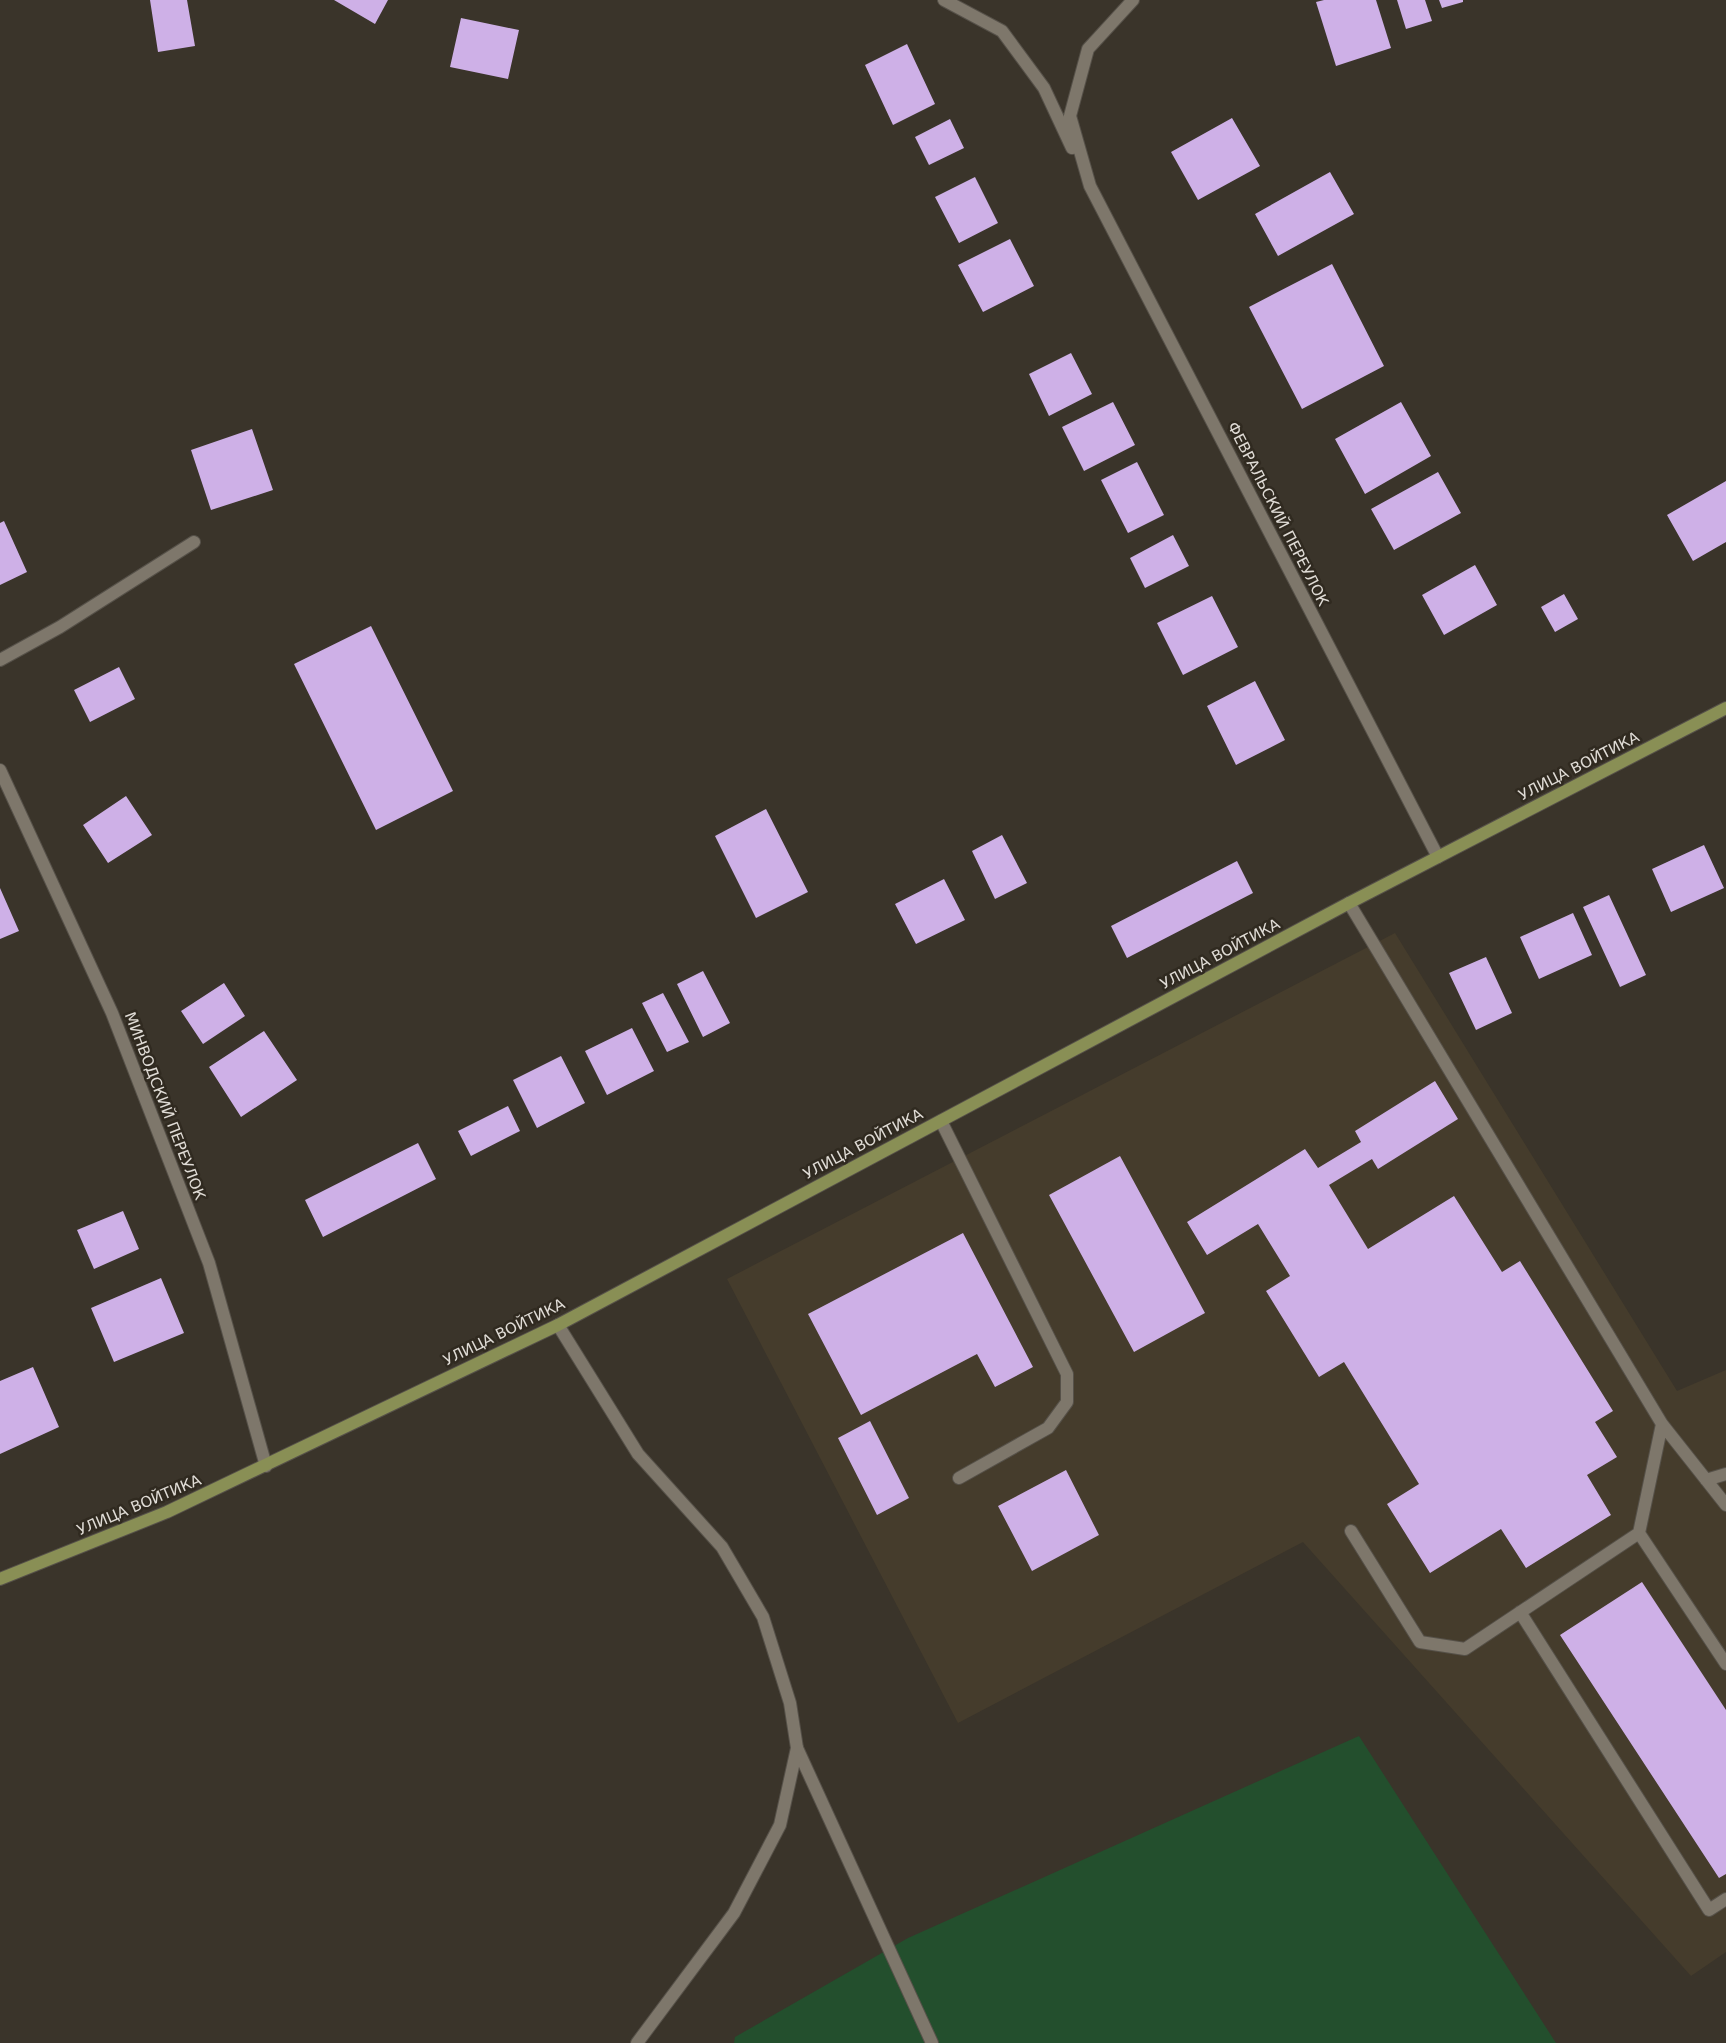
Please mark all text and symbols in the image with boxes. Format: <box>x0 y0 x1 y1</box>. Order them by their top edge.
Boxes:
street label: ФЕВРАЛЬСКИЙ ПЕРЕУЛОК <box>1224 419 1333 609</box>
street label: УЛИЦА ВОЙТИКА <box>1515 727 1643 804</box>
street label: УЛИЦА ВОЙТИКА <box>1157 914 1284 993</box>
street label: МИНВОДСКИЙ ПЕРЕУЛОК <box>121 1009 210 1203</box>
street label: УЛИЦА ВОЙТИКА <box>800 1104 927 1183</box>
street label: УЛИЦА ВОЙТИКА <box>440 1294 568 1369</box>
street label: УЛИЦА ВОЙТИКА <box>74 1470 204 1539</box>

